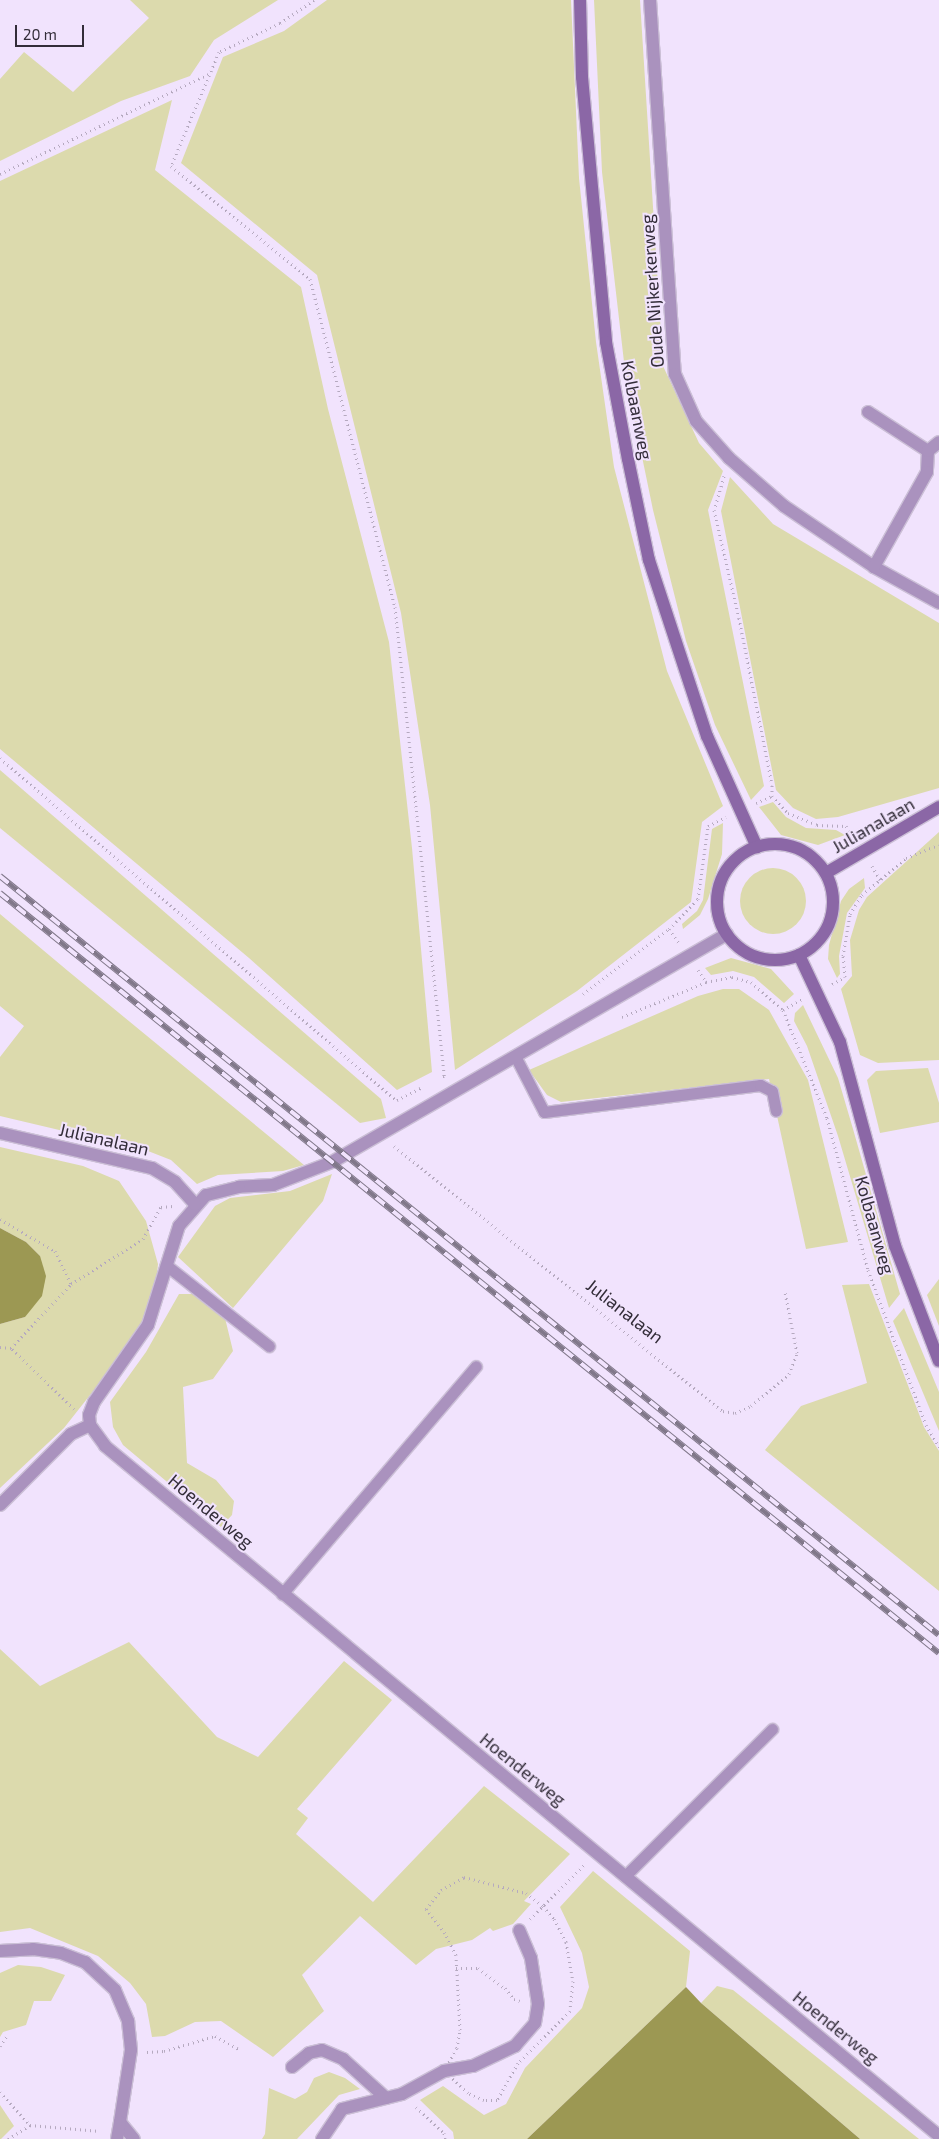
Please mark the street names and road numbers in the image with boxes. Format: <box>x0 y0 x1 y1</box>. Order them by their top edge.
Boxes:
street label: Oude Nijkerkerweg <box>636 213 668 369</box>
street label: Kolbaanweg <box>617 358 657 462</box>
street label: Julianalaan <box>828 793 918 857</box>
street label: Julianalaan <box>57 1118 151 1160</box>
street label: Kolbaanweg <box>851 1174 899 1276</box>
street label: Julianalaan <box>582 1274 668 1348</box>
street label: Hoenderweg <box>164 1469 258 1553</box>
street label: Hoenderweg <box>476 1728 570 1810</box>
street label: Hoenderweg <box>789 1986 883 2068</box>

